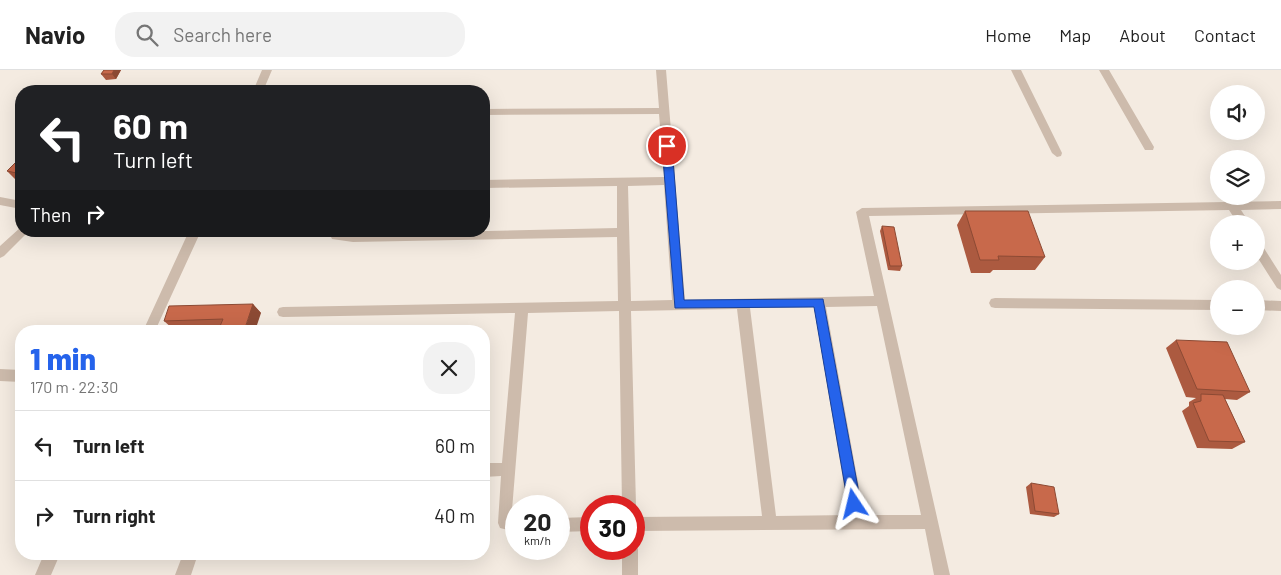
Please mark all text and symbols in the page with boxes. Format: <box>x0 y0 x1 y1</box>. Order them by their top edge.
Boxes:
search box <box>115 12 465 57</box>
text: Navio <box>25 20 85 49</box>
icon: search <box>133 21 161 49</box>
text: Search here <box>173 23 272 46</box>
text: Home <box>985 24 1031 46</box>
text: Map <box>1059 24 1091 46</box>
text: About <box>1119 24 1166 46</box>
text: Contact <box>1194 24 1256 46</box>
map controls <box>1210 85 1265 335</box>
button: sound <box>1210 85 1265 140</box>
text: 60 m <box>113 104 188 146</box>
icon: left <box>30 105 95 170</box>
pin <box>646 125 688 167</box>
icon: arrive <box>653 132 681 160</box>
text: Turn left <box>113 146 193 172</box>
button: layers <box>1210 150 1265 205</box>
icon: right <box>81 200 109 228</box>
text: Then <box>30 203 71 226</box>
button: + <box>1210 215 1265 270</box>
button: − <box>1210 280 1265 335</box>
text: 1 min <box>30 340 96 376</box>
button: close <box>423 342 475 394</box>
text: 170 m · 22:30 <box>30 377 118 396</box>
icon: left <box>30 432 58 460</box>
text: Turn left <box>73 434 144 457</box>
text: 60 m <box>435 434 475 457</box>
position arrow <box>827 477 879 529</box>
speed limit sign: 30 <box>580 495 645 560</box>
icon: right <box>30 502 58 530</box>
text: Turn right <box>73 504 155 527</box>
text: 40 m <box>434 504 475 527</box>
text: 20 <box>523 506 552 536</box>
text: km/h <box>524 533 551 547</box>

